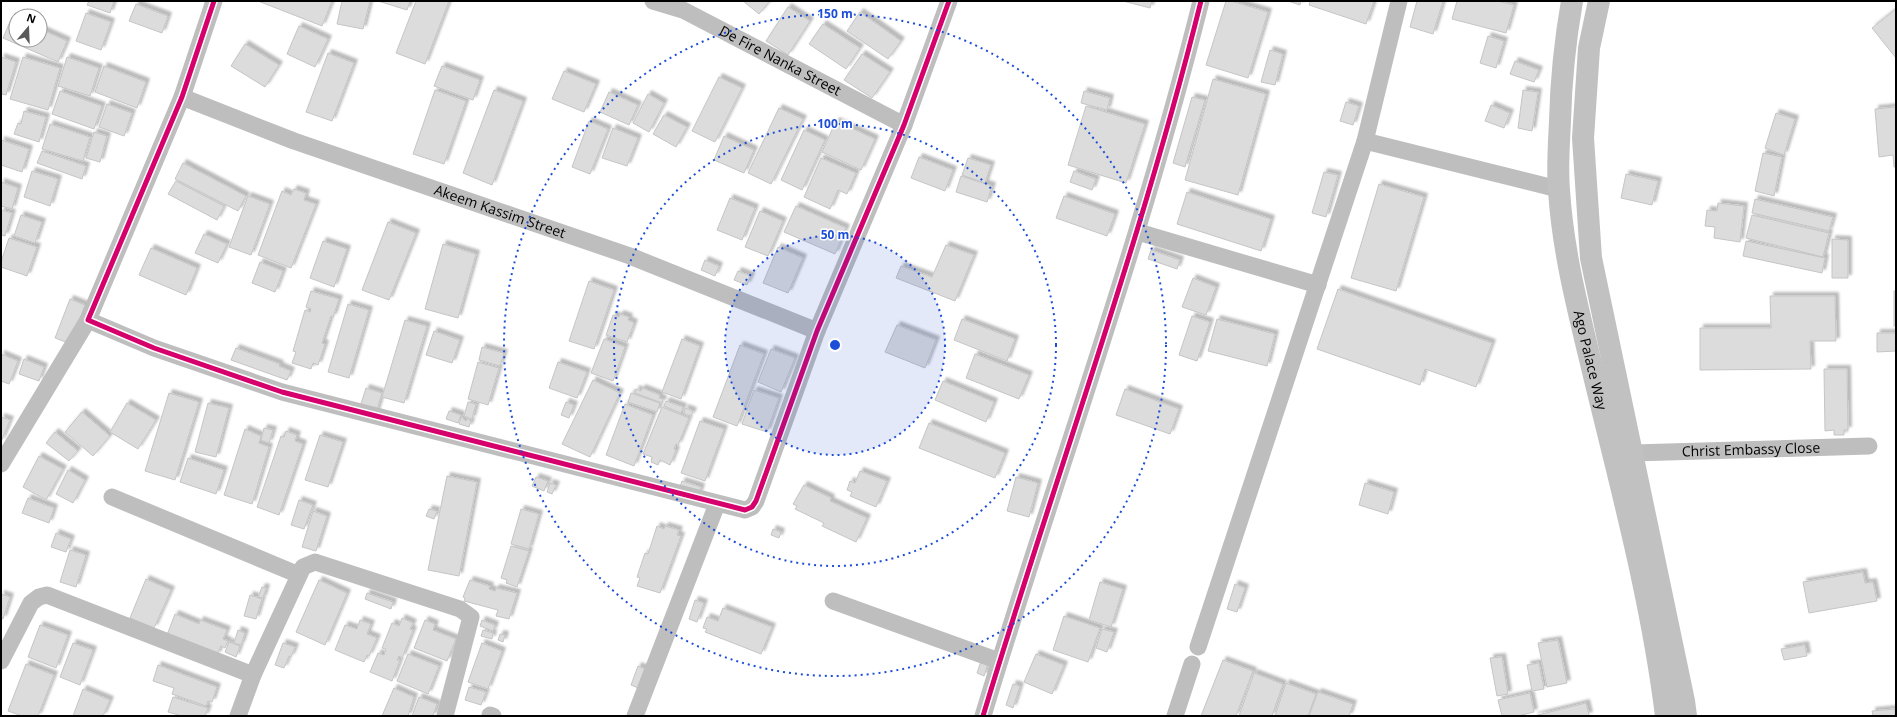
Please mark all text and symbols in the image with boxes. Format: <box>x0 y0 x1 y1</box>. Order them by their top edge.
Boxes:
text: 150 m <box>817 5 853 22</box>
north arrow <box>8 8 48 48</box>
text: N <box>25 10 38 27</box>
street label: De Fire Nanka Street <box>716 21 845 100</box>
text: 100 m <box>817 115 853 132</box>
street label: Akeem Kassim Street <box>432 180 568 242</box>
text: 50 m <box>821 226 849 243</box>
street label: Ago Palace Way <box>1570 308 1612 413</box>
centre of rings <box>828 338 842 352</box>
street label: Christ Embassy Close <box>1681 437 1821 461</box>

